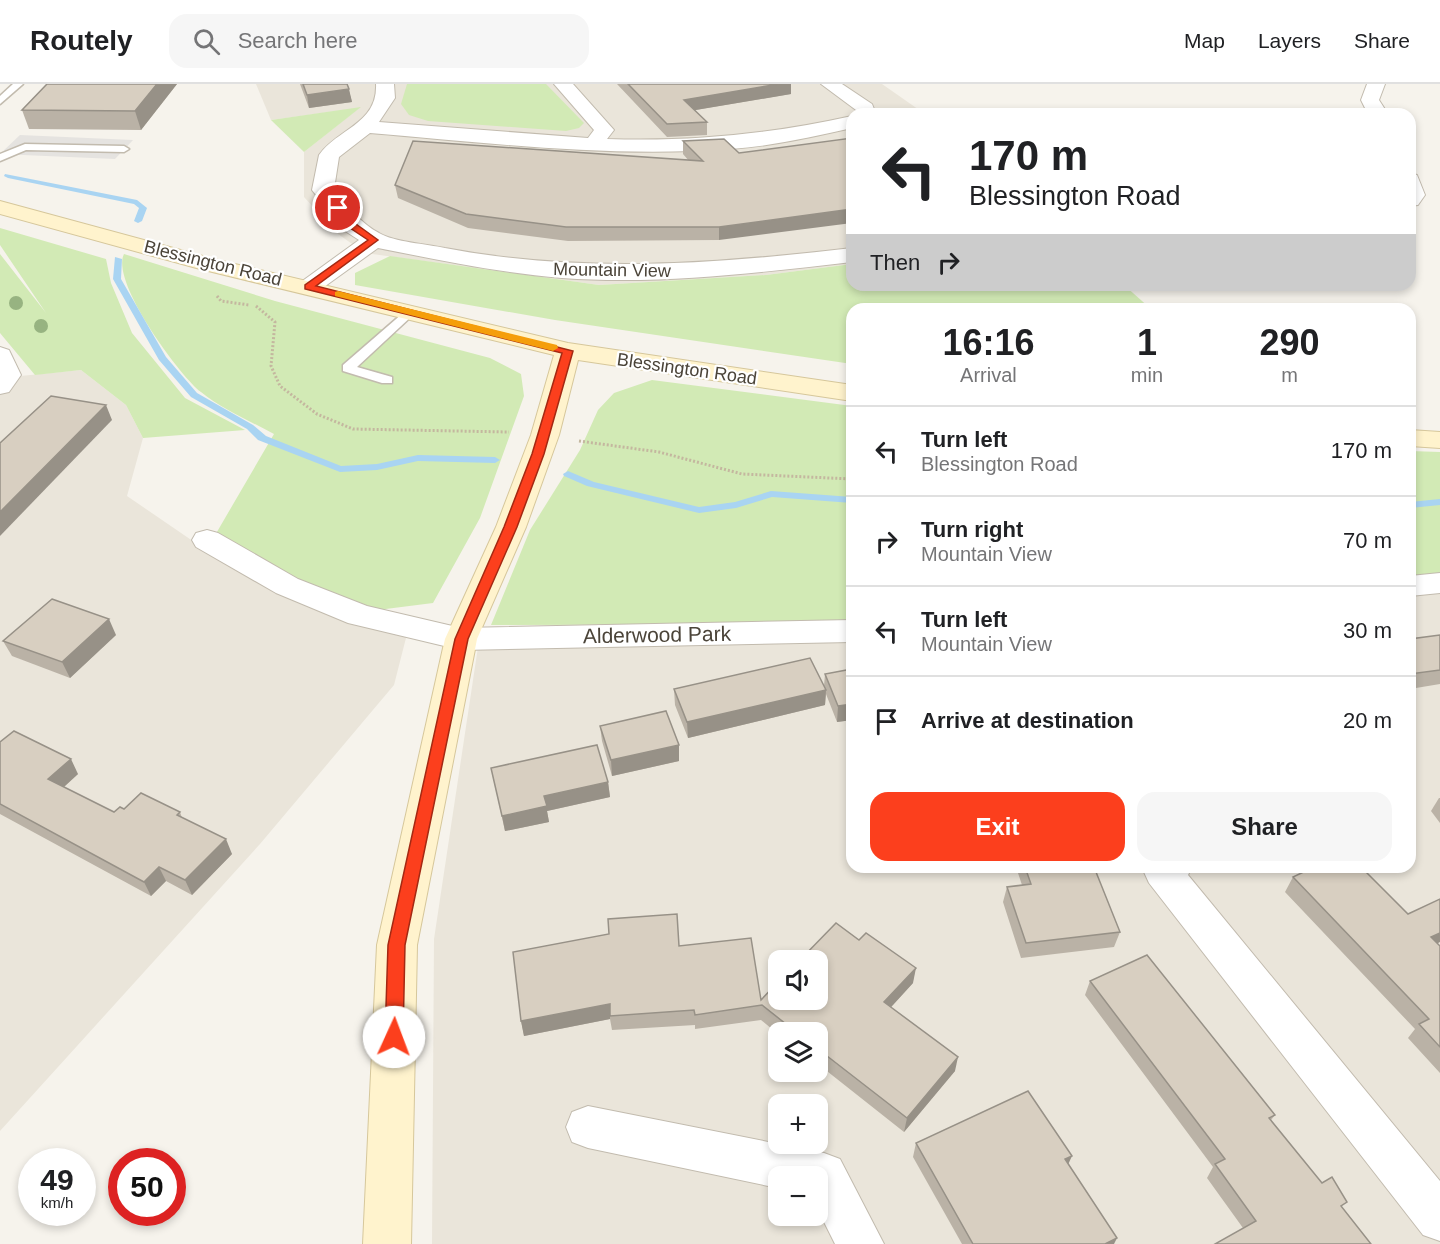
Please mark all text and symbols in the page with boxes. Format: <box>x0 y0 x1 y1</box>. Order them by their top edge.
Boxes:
search box <box>169 14 589 68</box>
text: Routely <box>30 25 133 56</box>
icon: search <box>190 25 223 58</box>
text: Search here <box>238 28 358 53</box>
text: Map <box>1184 29 1225 52</box>
text: Layers <box>1258 29 1321 52</box>
text: Share <box>1354 29 1410 52</box>
icon: left <box>870 132 948 210</box>
text: 170 m <box>969 132 1088 179</box>
text: Blessington Road <box>969 181 1181 211</box>
pin <box>312 182 363 233</box>
icon: arrive <box>321 191 354 224</box>
street label: Blessington Road <box>142 236 284 290</box>
icon: right <box>932 246 965 279</box>
text: Then <box>870 250 920 275</box>
street label: Mountain View <box>553 259 672 281</box>
text: 16:16 <box>942 322 1034 363</box>
text: 1 <box>1137 322 1157 363</box>
text: 290 <box>1259 322 1320 363</box>
street label: Blessington Road <box>616 349 758 389</box>
text: Arrival <box>960 364 1017 386</box>
text: min <box>1131 364 1163 386</box>
text: m <box>1281 364 1298 386</box>
text: Turn left <box>921 427 1007 452</box>
icon: left <box>870 435 903 468</box>
text: 170 m <box>1331 438 1392 463</box>
text: Blessington Road <box>921 453 1078 475</box>
text: Turn right <box>921 517 1023 542</box>
icon: right <box>870 525 903 558</box>
text: 70 m <box>1343 528 1392 553</box>
text: Mountain View <box>921 543 1052 565</box>
text: Turn left <box>921 607 1007 632</box>
icon: left <box>870 615 903 648</box>
text: 30 m <box>1343 618 1392 643</box>
street label: Alderwood Park <box>583 622 732 647</box>
text: Mountain View <box>921 633 1052 655</box>
icon: arrive <box>870 705 903 738</box>
text: Arrive at destination <box>921 708 1134 733</box>
text: 20 m <box>1343 708 1392 733</box>
button: Exit <box>870 792 1125 861</box>
button: Share <box>1137 792 1392 861</box>
map controls <box>768 950 828 1226</box>
button: sound <box>768 950 828 1010</box>
position arrow <box>362 1005 426 1069</box>
button: layers <box>768 1022 828 1082</box>
button: + <box>768 1094 828 1154</box>
speed limit sign: 50 <box>108 1148 186 1226</box>
text: 49 <box>40 1163 74 1196</box>
button: − <box>768 1166 828 1226</box>
text: km/h <box>41 1194 73 1211</box>

